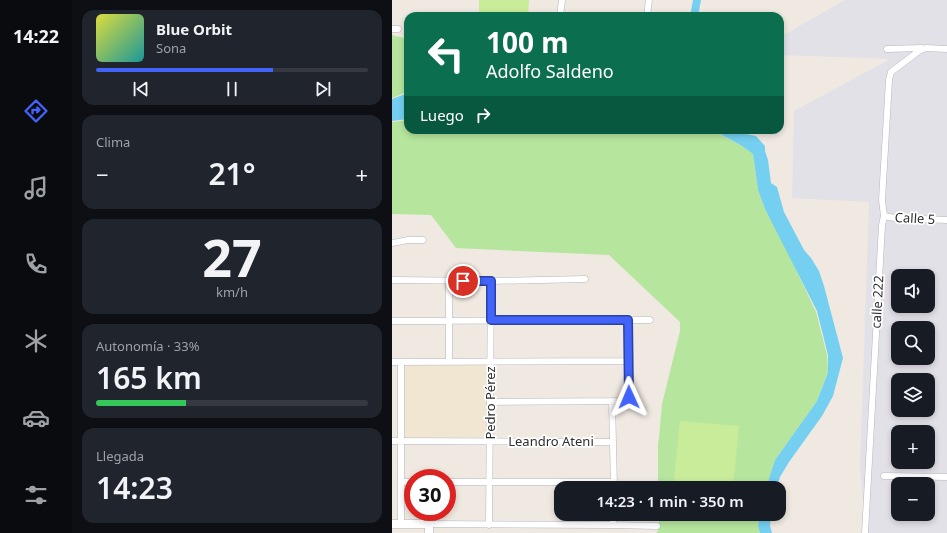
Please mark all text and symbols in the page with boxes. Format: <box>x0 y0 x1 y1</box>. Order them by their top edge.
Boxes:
text: Blue Orbit <box>156 19 232 39</box>
text: 100 m <box>486 23 569 61</box>
text: 14:22 <box>13 24 59 48</box>
icon: left <box>420 28 472 80</box>
text: Sona <box>156 39 186 57</box>
text: Adolfo Saldeno <box>486 59 614 83</box>
icon: previous <box>130 78 152 100</box>
icon: pause <box>221 78 243 100</box>
icon: next <box>312 78 334 100</box>
icon: directions <box>22 97 50 125</box>
icon: right <box>472 104 494 126</box>
text: Luego <box>420 105 464 125</box>
text: Clima <box>96 133 130 151</box>
text: 21° <box>208 153 256 194</box>
text: − <box>96 159 109 189</box>
text: + <box>355 159 368 189</box>
icon: music <box>22 174 50 202</box>
street label: Calle 5 <box>894 208 936 228</box>
text: 27 <box>202 221 262 292</box>
icon: phone <box>22 250 50 278</box>
pin <box>446 264 480 298</box>
map controls <box>891 269 935 521</box>
button: sound <box>891 269 935 313</box>
icon: arrive <box>452 270 474 292</box>
street label: calle 222 <box>867 275 887 329</box>
text: km/h <box>216 283 248 301</box>
button: search <box>891 321 935 365</box>
icon: climate <box>22 327 50 355</box>
text: Autonomía · 33% <box>96 337 200 355</box>
text: 165 km <box>96 357 202 398</box>
street label: Pedro Pérez <box>481 366 499 440</box>
button: layers <box>891 373 935 417</box>
position arrow <box>608 376 650 418</box>
icon: car <box>22 404 50 432</box>
button: + <box>891 425 935 469</box>
street label: Leandro Ateni <box>508 432 594 450</box>
text: Llegada <box>96 447 144 465</box>
text: 14:23 <box>96 467 173 508</box>
speed limit sign: 30 <box>404 469 456 521</box>
button: − <box>891 477 935 521</box>
icon: filters <box>22 481 50 509</box>
text: 14:23 · 1 min · 350 m <box>596 491 744 511</box>

